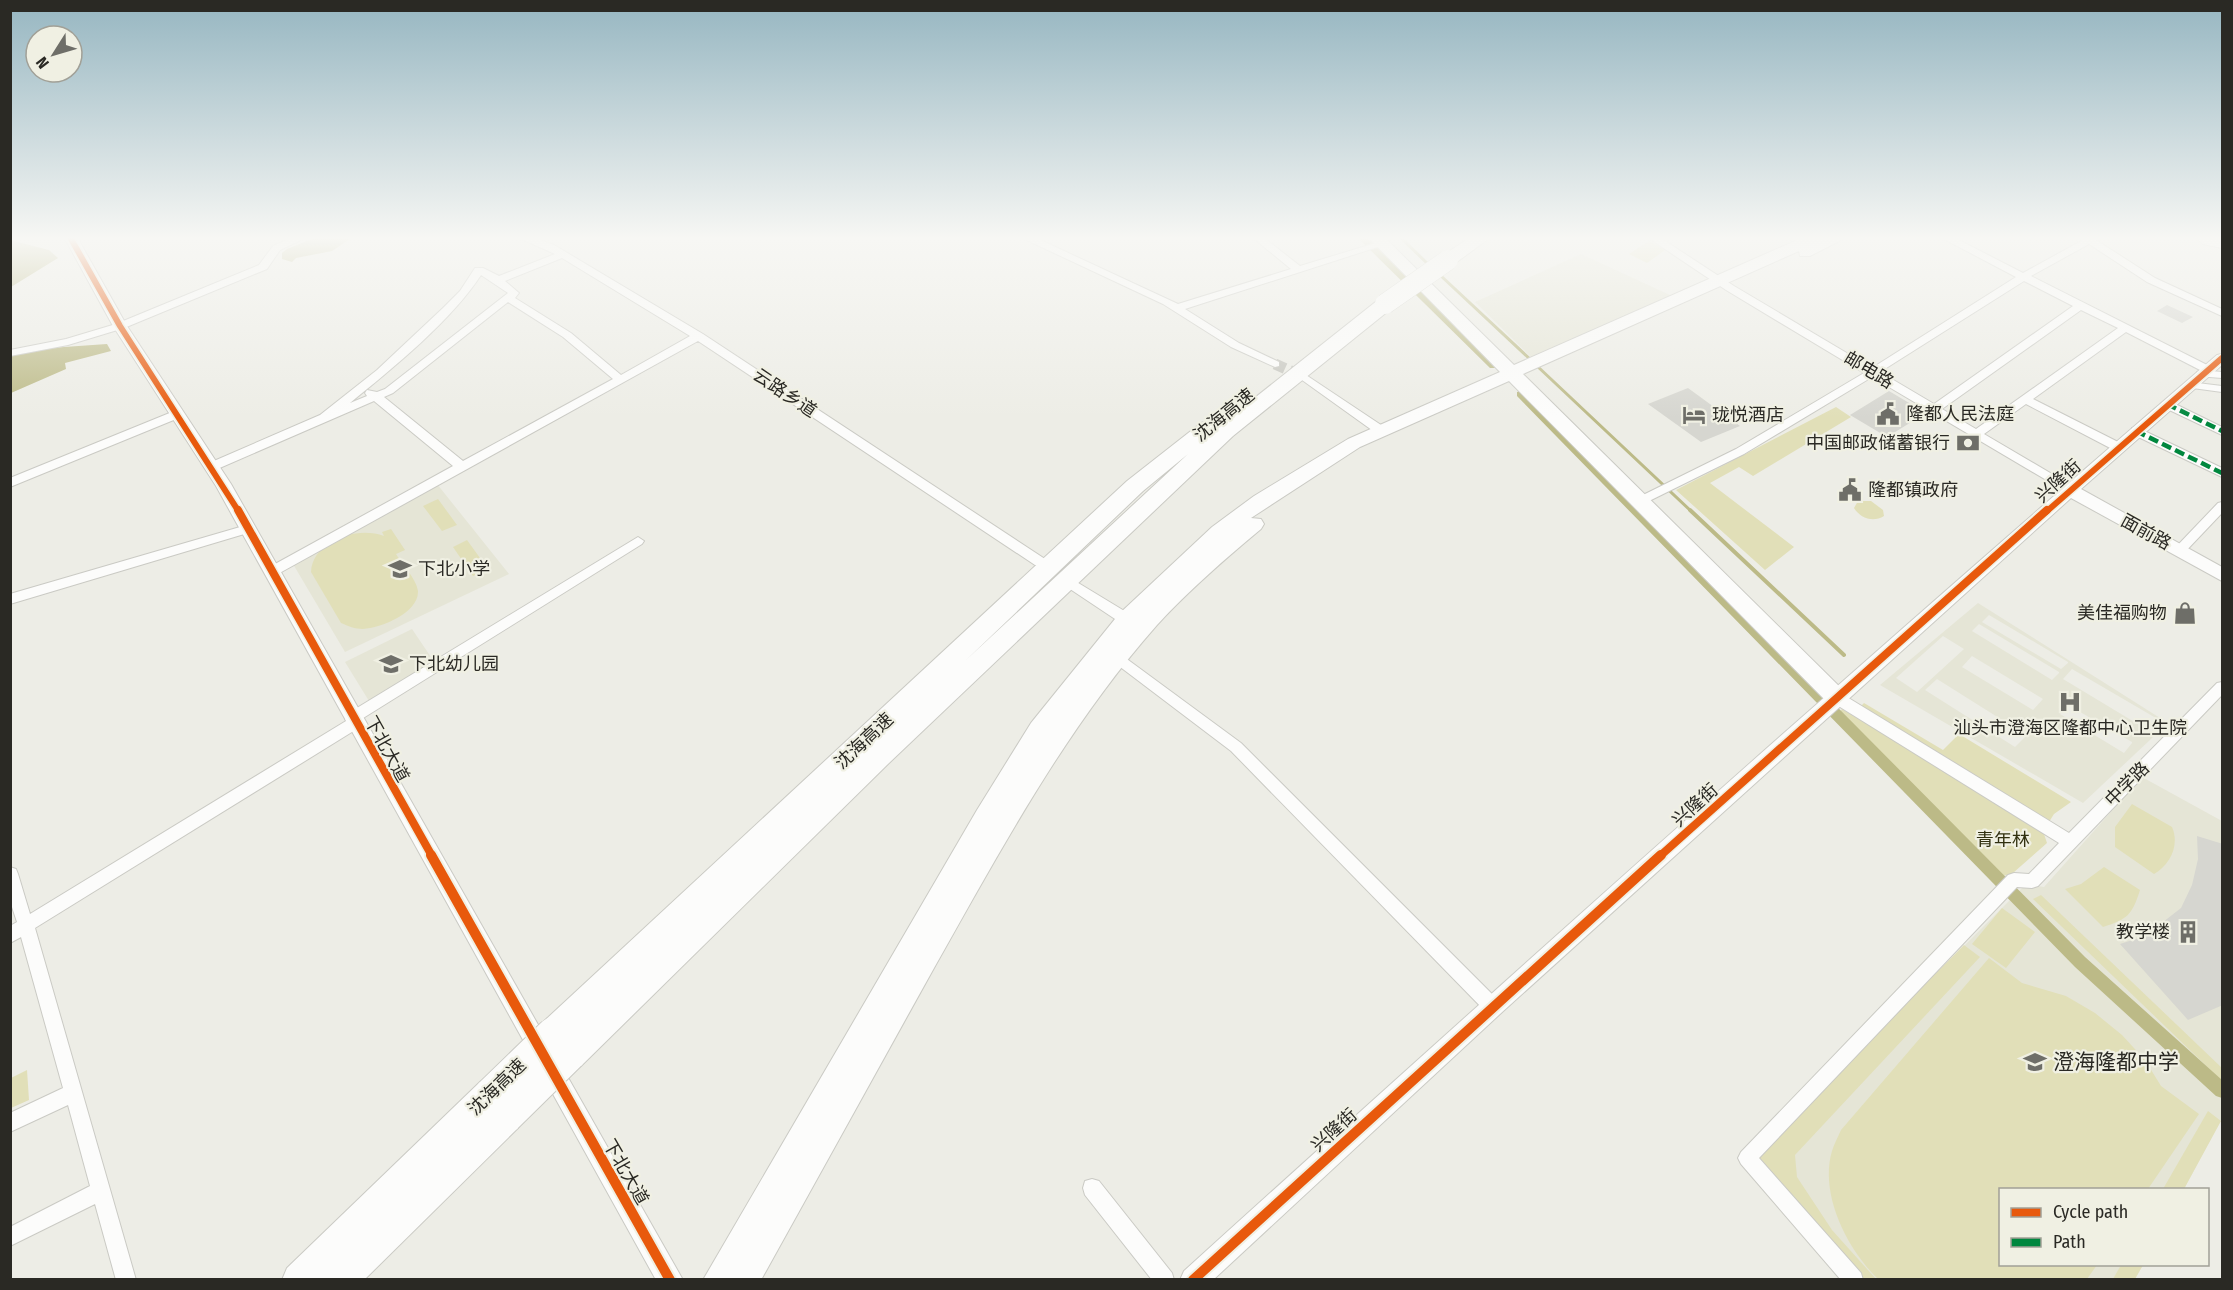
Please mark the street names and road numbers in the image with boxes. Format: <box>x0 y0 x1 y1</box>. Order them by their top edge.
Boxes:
street label: 邮电路 <box>1840 347 1898 393</box>
street label: 云路乡道 <box>749 364 821 422</box>
street label: 沈海高速 <box>1189 384 1259 446</box>
street label: 兴隆街 <box>2031 455 2085 507</box>
street label: 面前路 <box>2117 509 2175 555</box>
street label: 沈海高速 <box>830 708 898 774</box>
street label: 下北大道 <box>360 712 414 786</box>
street label: 中学路 <box>2100 757 2154 811</box>
street label: 兴隆街 <box>1668 779 1722 831</box>
street label: 沈海高速 <box>463 1054 531 1120</box>
street label: 兴隆街 <box>1307 1104 1361 1156</box>
street label: 下北大道 <box>598 1135 654 1209</box>

